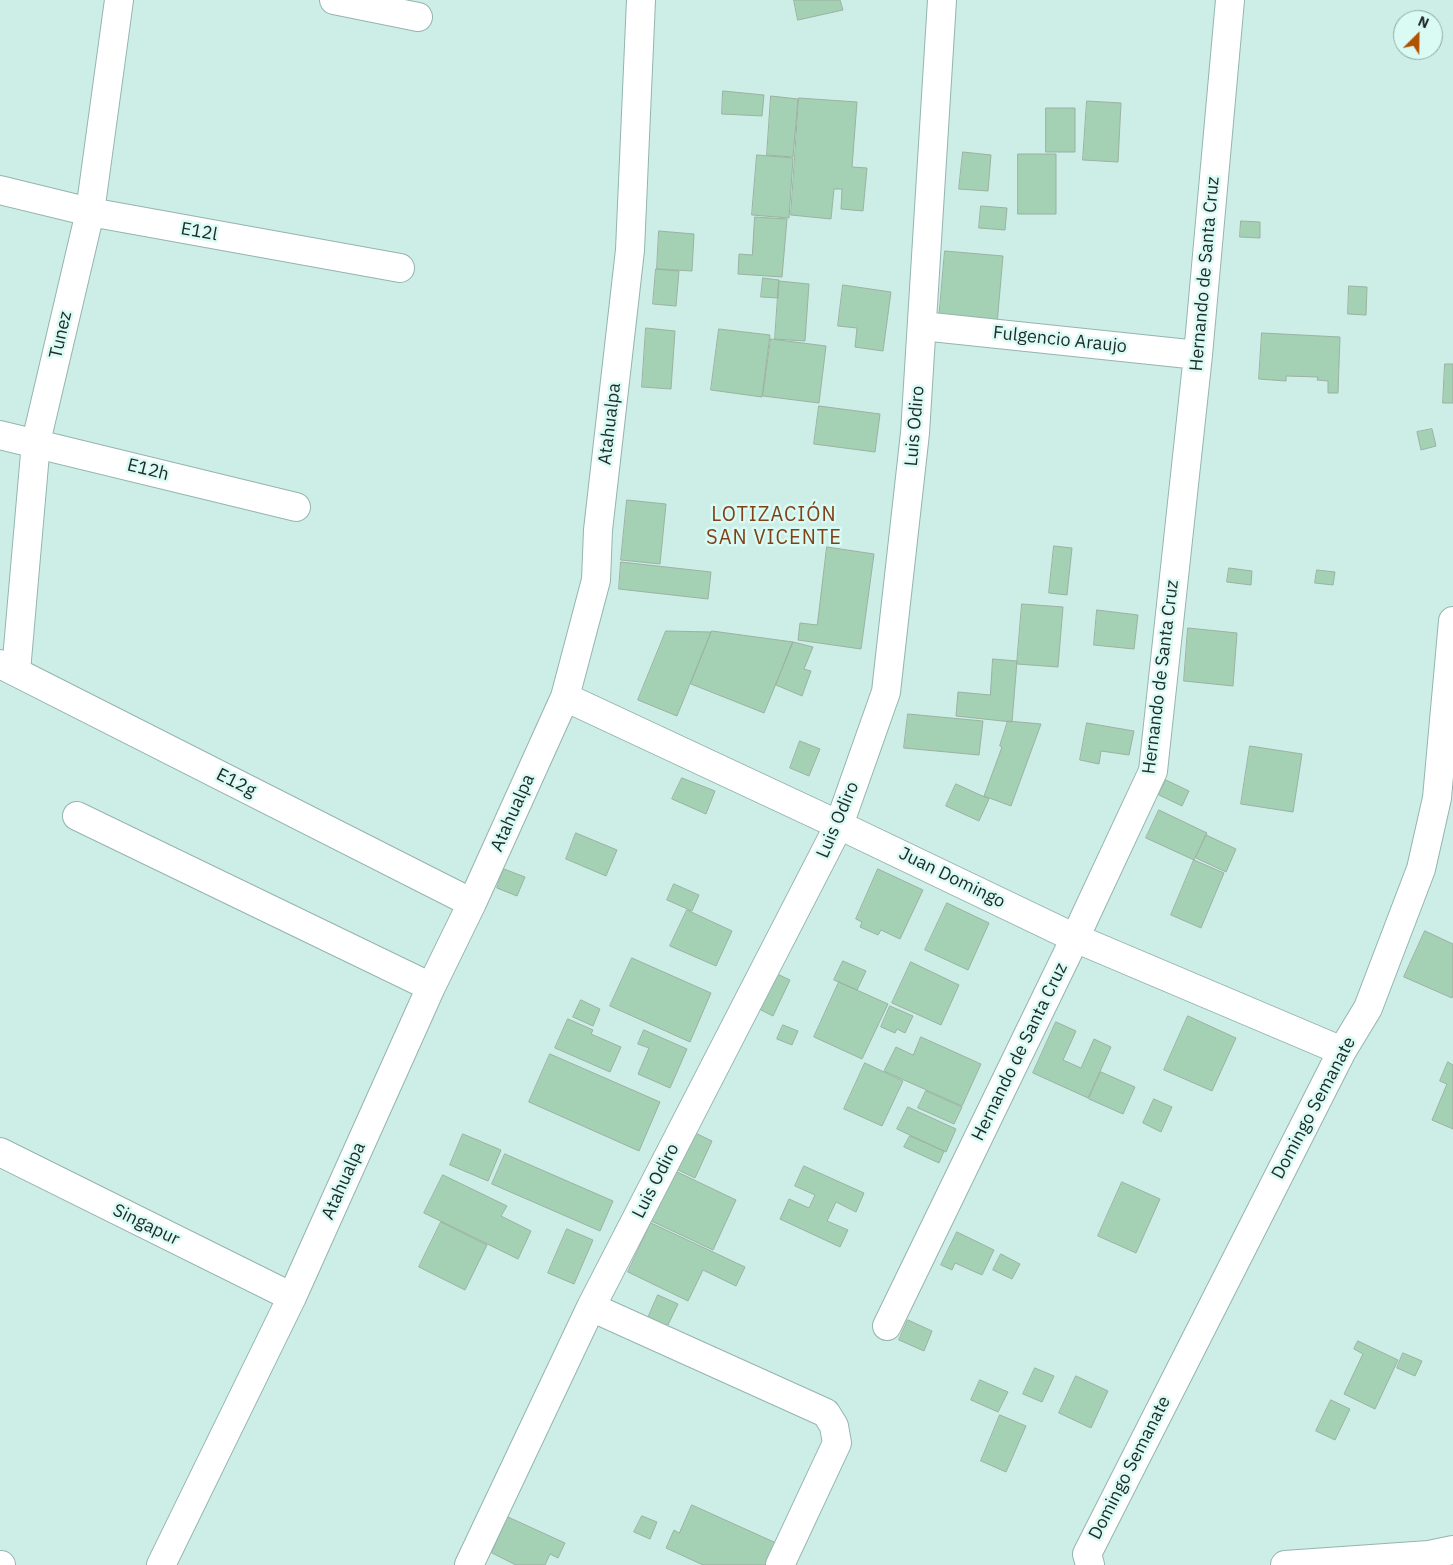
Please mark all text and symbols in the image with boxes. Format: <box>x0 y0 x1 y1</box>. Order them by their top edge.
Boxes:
north arrow <box>1393 10 1443 60</box>
text: N <box>1415 12 1432 32</box>
street label: Hernando de Santa Cruz <box>1186 176 1224 372</box>
street label: E12l <box>179 218 219 246</box>
street label: Tunez <box>45 309 77 361</box>
street label: Fulgencio Araujo <box>992 322 1128 358</box>
street label: Atahualpa <box>594 382 626 466</box>
street label: Luis Odiro <box>901 385 929 467</box>
street label: E12h <box>125 454 171 486</box>
district label: LOTIZACIÓN SAN VICENTE <box>705 503 843 550</box>
street label: Hernando de Santa Cruz <box>1138 579 1184 775</box>
street label: E12g <box>213 764 259 802</box>
street label: Atahualpa <box>486 771 540 855</box>
street label: Luis Odiro <box>812 779 864 861</box>
street label: Juan Domingo <box>895 843 1009 913</box>
street label: Hernando de Santa Cruz <box>967 959 1073 1145</box>
street label: Domingo Semanate <box>1267 1033 1361 1183</box>
street label: Atahualpa <box>317 1139 371 1223</box>
street label: Luis Odiro <box>628 1140 684 1222</box>
street label: Singapur <box>109 1200 183 1250</box>
street label: Domingo Semanate <box>1085 1393 1175 1543</box>

